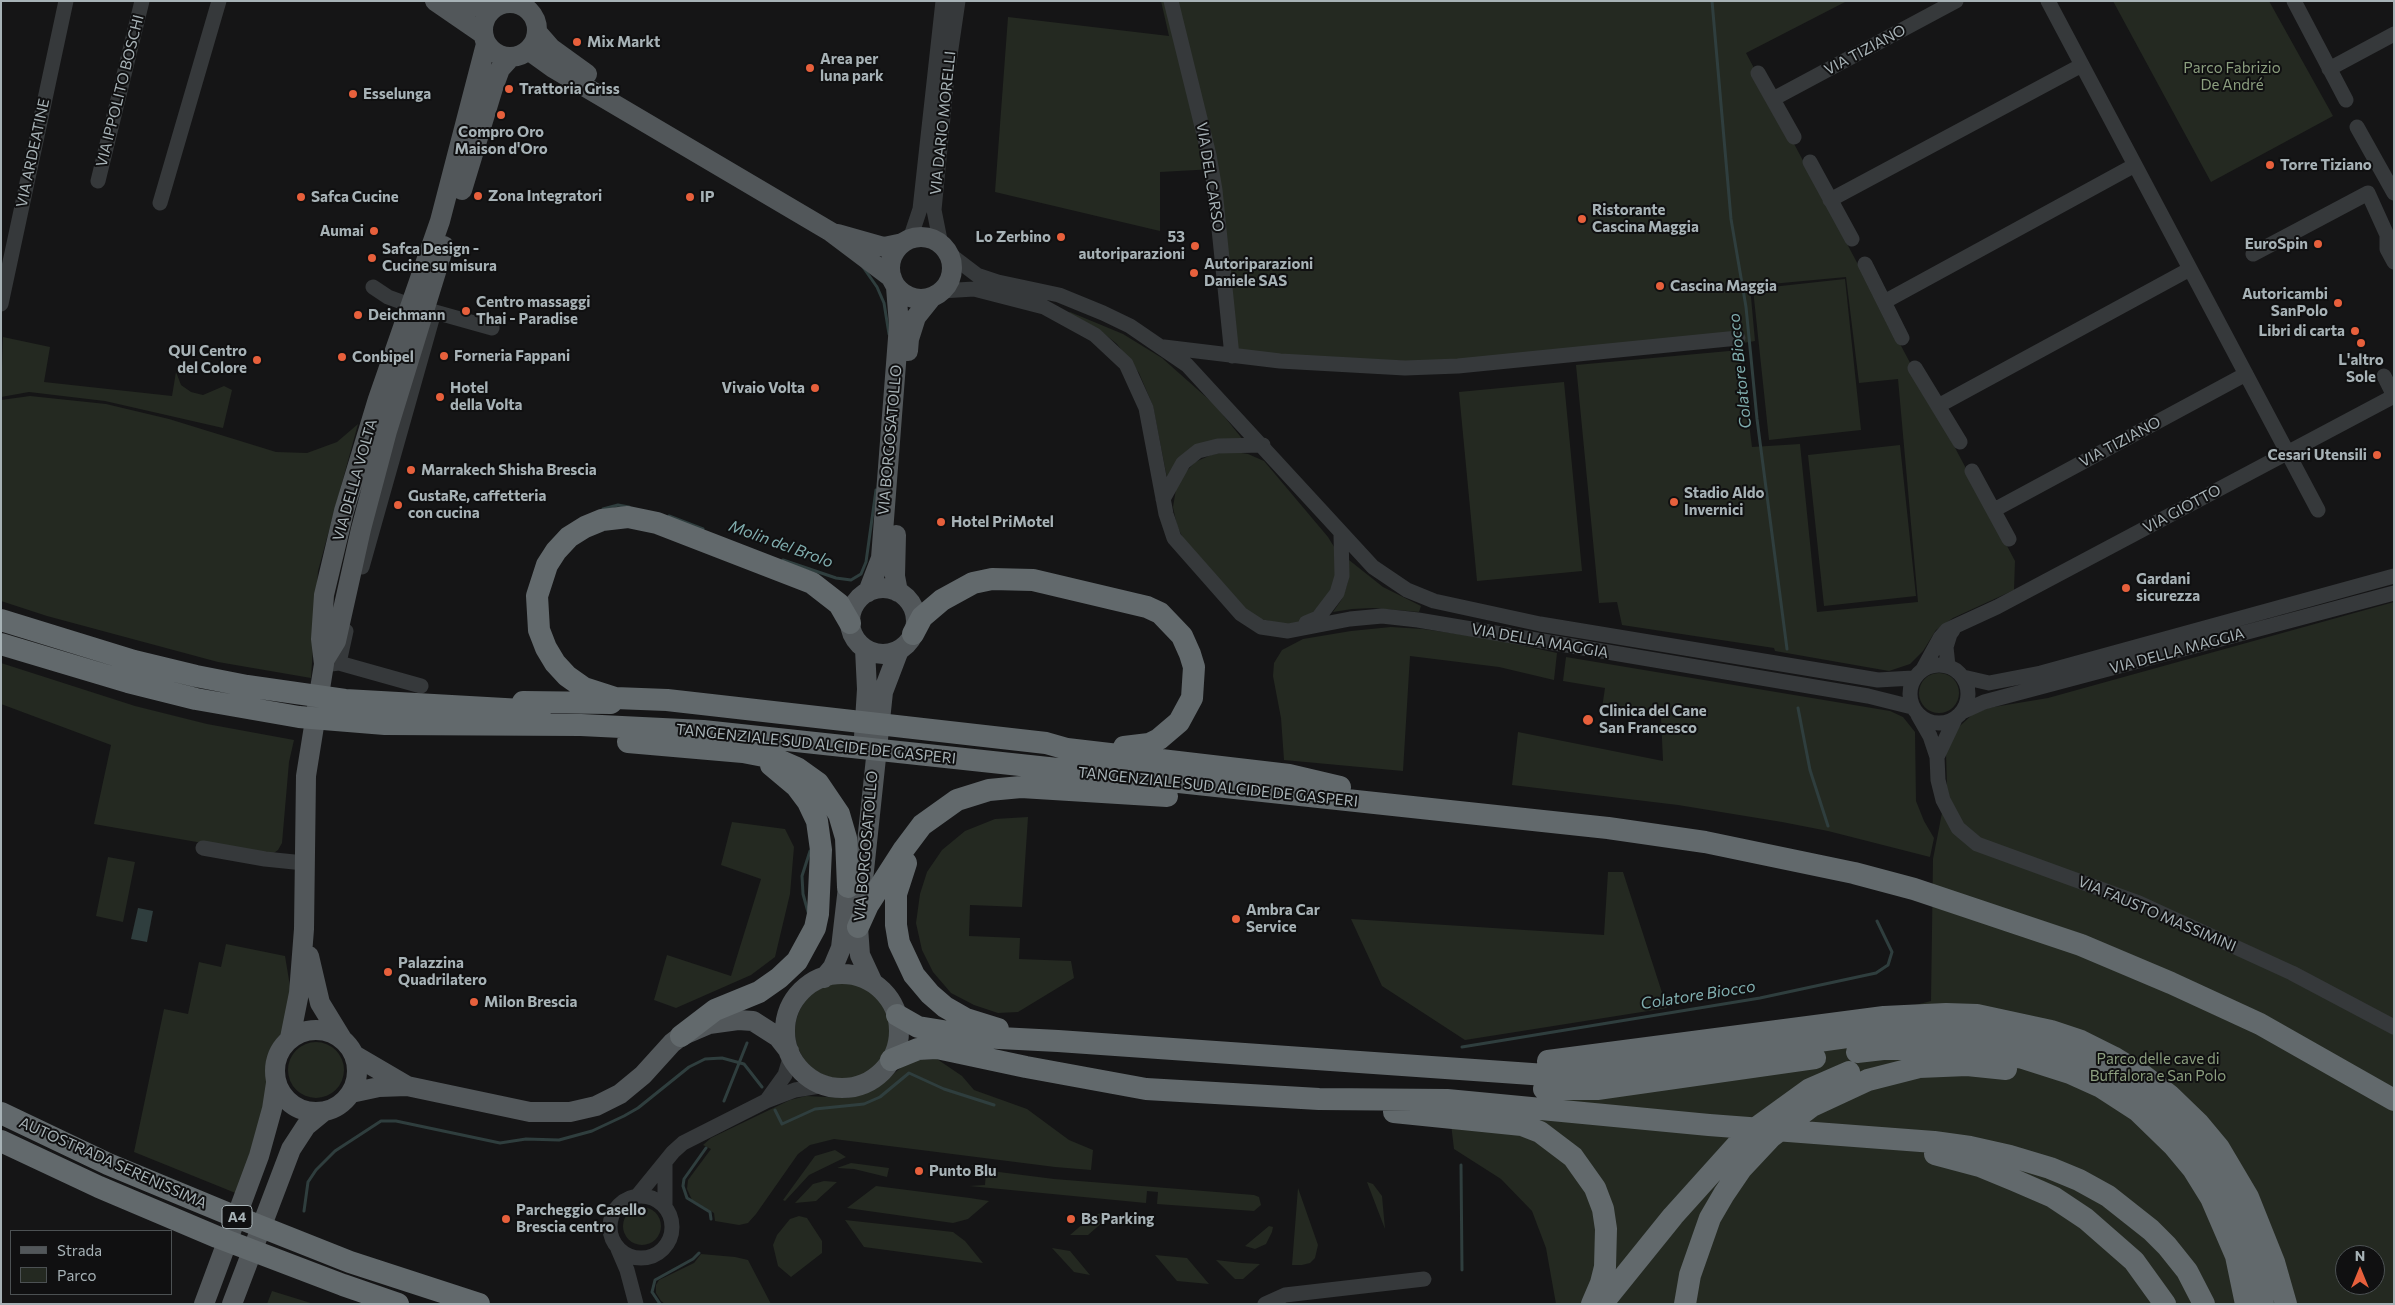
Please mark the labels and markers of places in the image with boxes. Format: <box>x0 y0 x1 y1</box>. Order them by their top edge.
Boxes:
place label: Mix Markt <box>587 33 660 51</box>
marker: Mix Markt <box>571 36 583 48</box>
place label: Area per luna park <box>820 50 884 85</box>
marker: Area per luna park <box>804 62 816 74</box>
place label: Trattoria Griss <box>519 80 620 98</box>
marker: Trattoria Griss <box>503 83 515 95</box>
place label: Esselunga <box>363 85 431 103</box>
marker: Esselunga <box>347 88 359 100</box>
marker: Compro Oro Maison d'Oro <box>495 109 507 121</box>
place label: Compro Oro Maison d'Oro <box>454 123 548 158</box>
place label: Torre Tiziano <box>2280 156 2372 174</box>
marker: Torre Tiziano <box>2264 159 2276 171</box>
place label: Zona Integratori <box>488 187 602 205</box>
place label: Safca Cucine <box>311 188 399 206</box>
place label: IP <box>700 188 714 206</box>
marker: Zona Integratori <box>472 190 484 202</box>
marker: Safca Cucine <box>295 191 307 203</box>
marker: IP <box>684 191 696 203</box>
place label: Ristorante Cascina Maggia <box>1592 201 1699 236</box>
marker: Ristorante Cascina Maggia <box>1576 213 1588 225</box>
place label: Aumai <box>320 222 364 240</box>
marker: Aumai <box>368 225 380 237</box>
place label: Lo Zerbino <box>975 228 1051 246</box>
place label: 53 autoriparazioni <box>1078 228 1185 263</box>
marker: Lo Zerbino <box>1055 231 1067 243</box>
place label: EuroSpin <box>2245 235 2308 253</box>
marker: EuroSpin <box>2312 238 2324 250</box>
place label: Safca Design - Cucine su misura <box>382 240 497 275</box>
marker: 53 autoriparazioni <box>1189 240 1201 252</box>
marker: Safca Design - Cucine su misura <box>366 252 378 264</box>
place label: Autoriparazioni Daniele SAS <box>1204 255 1313 290</box>
marker: Autoriparazioni Daniele SAS <box>1188 267 1200 279</box>
place label: Cascina Maggia <box>1670 277 1777 295</box>
marker: Cascina Maggia <box>1654 280 1666 292</box>
place label: Autoricambi SanPolo <box>2242 285 2328 320</box>
place label: Centro massaggi Thai - Paradise <box>476 293 590 328</box>
marker: Autoricambi SanPolo <box>2332 297 2344 309</box>
marker: Centro massaggi Thai - Paradise <box>460 305 472 317</box>
place label: Deichmann <box>368 306 445 324</box>
marker: Deichmann <box>352 309 364 321</box>
place label: Libri di carta <box>2259 322 2345 340</box>
marker: Libri di carta <box>2349 325 2361 337</box>
marker: L'altro Sole <box>2355 337 2367 349</box>
place label: QUI Centro del Colore <box>168 342 247 377</box>
place label: Forneria Fappani <box>454 347 570 365</box>
place label: Conbipel <box>352 348 414 366</box>
marker: Forneria Fappani <box>438 350 450 362</box>
marker: Conbipel <box>336 351 348 363</box>
place label: L'altro Sole <box>2338 351 2384 386</box>
marker: QUI Centro del Colore <box>251 354 263 366</box>
place label: Hotel della Volta <box>450 379 523 414</box>
place label: Vivaio Volta <box>721 379 805 397</box>
marker: Vivaio Volta <box>809 382 821 394</box>
marker: Hotel della Volta <box>434 391 446 403</box>
place label: Cesari Utensili <box>2268 446 2367 464</box>
marker: Cesari Utensili <box>2371 449 2383 461</box>
place label: Marrakech Shisha Brescia <box>421 461 597 479</box>
marker: Marrakech Shisha Brescia <box>405 464 417 476</box>
place label: Stadio Aldo Invernici <box>1684 484 1764 519</box>
place label: GustaRe, caffetteria con cucina <box>408 487 546 522</box>
marker: Stadio Aldo Invernici <box>1668 496 1680 508</box>
marker: GustaRe, caffetteria con cucina <box>392 499 404 511</box>
place label: Hotel PriMotel <box>951 513 1054 531</box>
marker: Hotel PriMotel <box>935 516 947 528</box>
place label: Gardani sicurezza <box>2136 570 2200 605</box>
marker: Gardani sicurezza <box>2120 582 2132 594</box>
place label: Clinica del Cane San Francesco <box>1599 702 1707 737</box>
marker: Clinica del Cane San Francesco <box>1581 713 1595 727</box>
place label: Ambra Car Service <box>1246 901 1320 936</box>
marker: Ambra Car Service <box>1230 913 1242 925</box>
place label: Palazzina Quadrilatero <box>398 954 487 989</box>
marker: Palazzina Quadrilatero <box>382 966 394 978</box>
place label: Milon Brescia <box>484 993 577 1011</box>
marker: Milon Brescia <box>468 996 480 1008</box>
place label: Punto Blu <box>929 1162 997 1180</box>
marker: Punto Blu <box>913 1165 925 1177</box>
place label: Parcheggio Casello Brescia centro <box>516 1201 646 1236</box>
place label: Bs Parking <box>1081 1210 1154 1228</box>
marker: Parcheggio Casello Brescia centro <box>500 1213 512 1225</box>
marker: Bs Parking <box>1065 1213 1077 1225</box>

